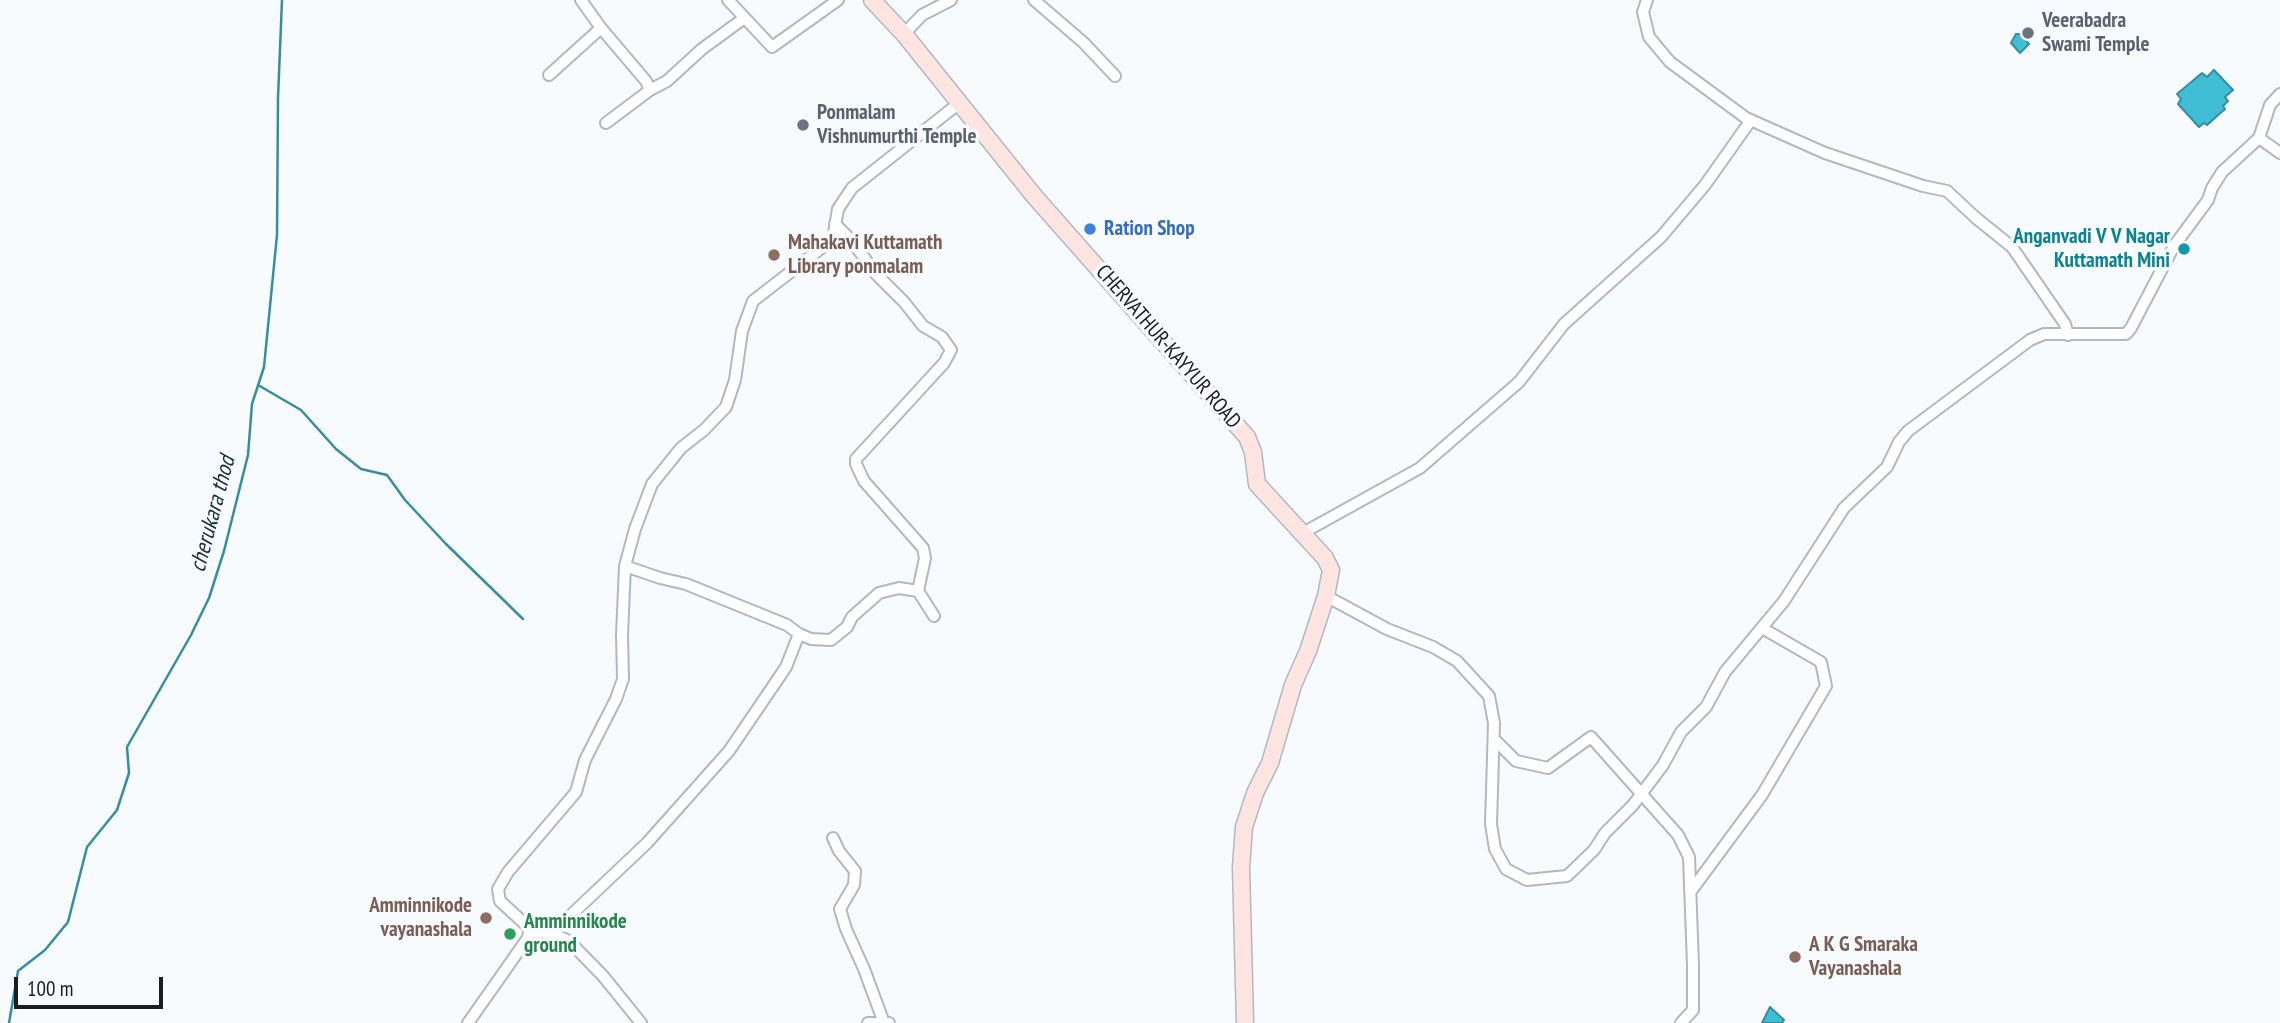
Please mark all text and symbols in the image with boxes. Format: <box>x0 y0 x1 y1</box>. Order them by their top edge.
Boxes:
place label: Veerabadra Swami Temple <box>2042 8 2149 58</box>
marker: Veerabadra Swami Temple <box>2020 25 2036 41</box>
place label: Ponmalam Vishnumurthi Temple <box>817 100 977 150</box>
marker: Ponmalam Vishnumurthi Temple <box>795 117 811 133</box>
place label: Ration Shop <box>1104 216 1195 242</box>
marker: Ration Shop <box>1082 221 1098 237</box>
place label: Anganvadi V V Nagar Kuttamath Mini <box>2013 224 2170 274</box>
place label: Mahakavi Kuttamath Library ponmalam <box>788 230 942 280</box>
marker: Anganvadi V V Nagar Kuttamath Mini <box>2176 241 2192 257</box>
marker: Mahakavi Kuttamath Library ponmalam <box>766 247 782 263</box>
street label: CHERVATHUR-KAYYUR ROAD <box>1090 260 1246 434</box>
water label: cherukara thod <box>184 453 242 575</box>
place label: Amminnikode vayanashala <box>369 893 472 943</box>
place label: Amminnikode ground <box>524 909 627 959</box>
marker: Amminnikode vayanashala <box>478 910 494 926</box>
marker: Amminnikode ground <box>502 926 518 942</box>
place label: A K G Smaraka Vayanashala <box>1809 932 1918 982</box>
marker: A K G Smaraka Vayanashala <box>1787 949 1803 965</box>
scale bar <box>18 964 166 1008</box>
text: 100 m <box>27 975 73 1002</box>

